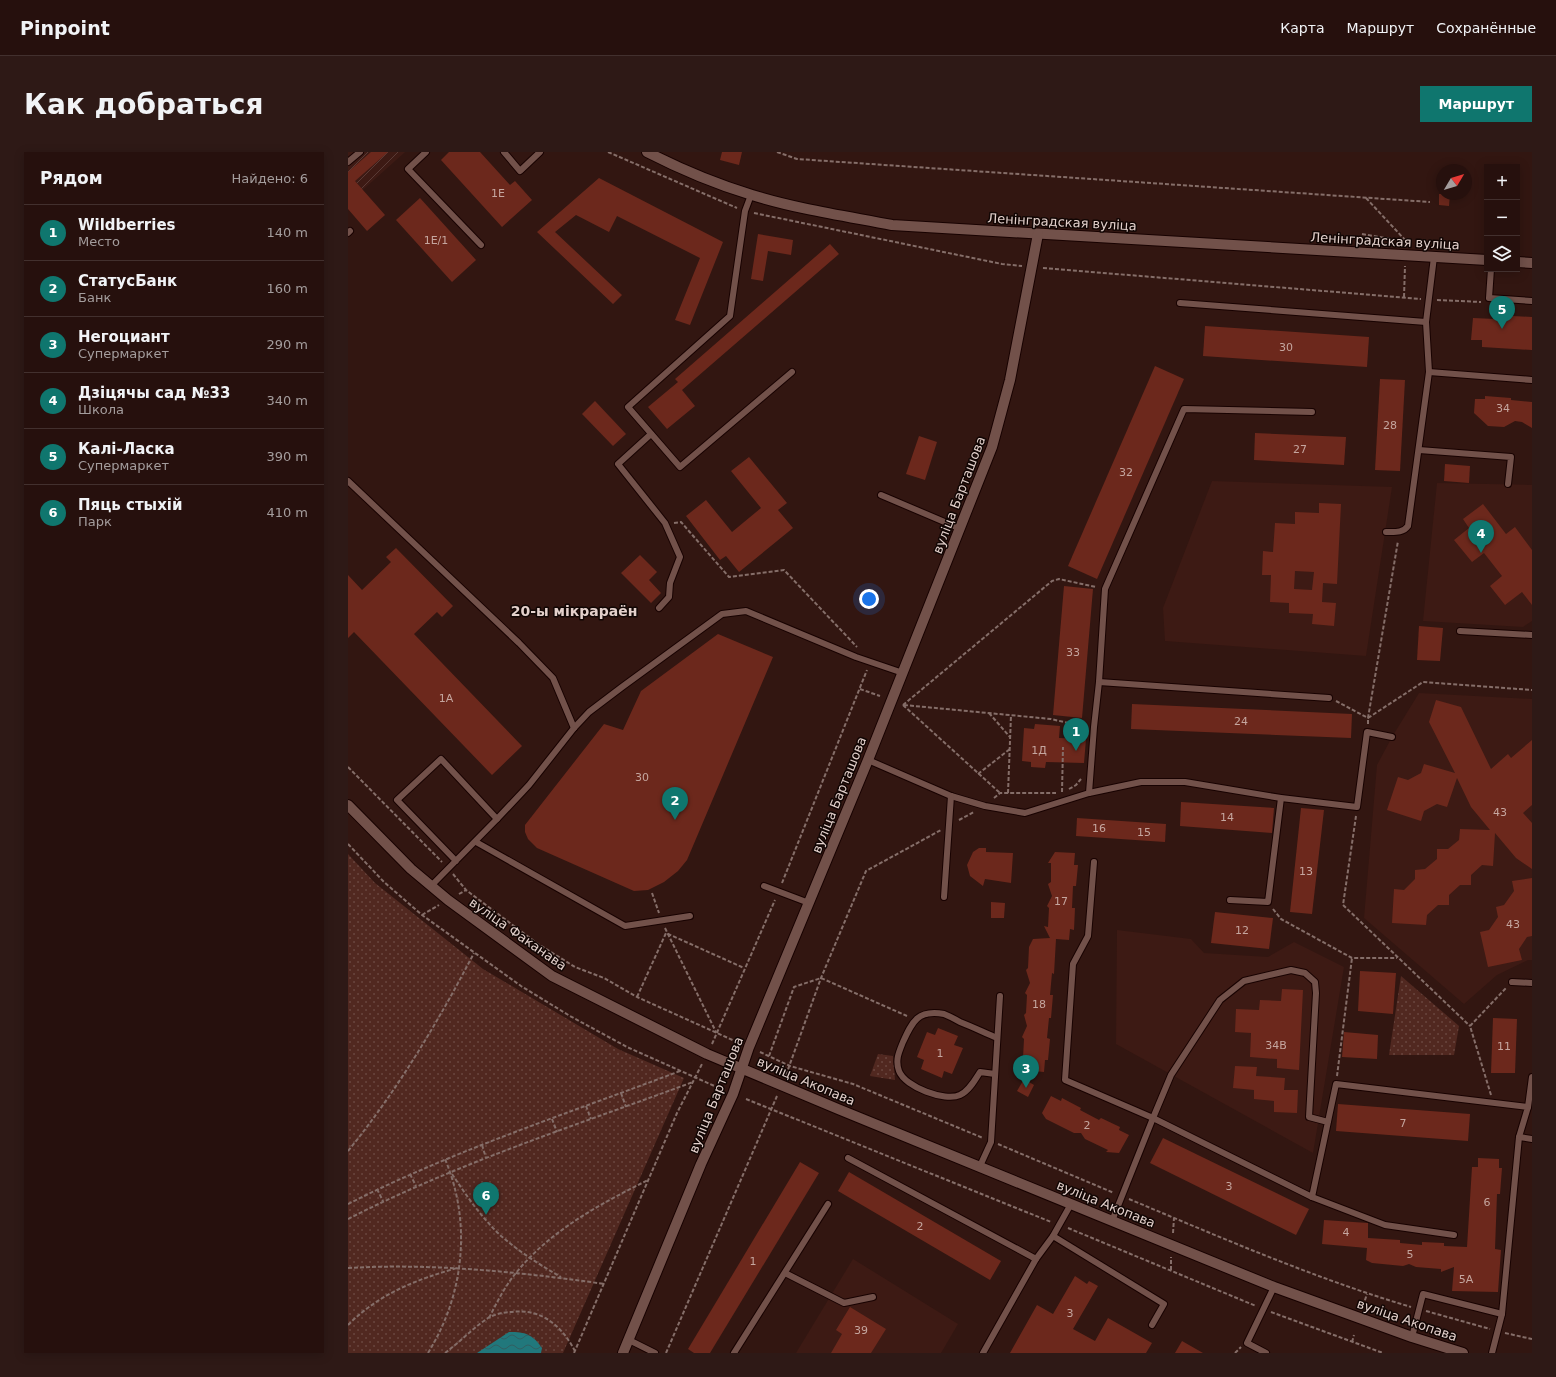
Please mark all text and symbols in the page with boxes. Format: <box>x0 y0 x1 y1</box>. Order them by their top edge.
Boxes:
text: Pinpoint <box>20 17 110 39</box>
text: Карта <box>1280 20 1324 36</box>
text: Маршрут <box>1346 20 1414 36</box>
text: Сохранённые <box>1436 20 1536 36</box>
button: Маршрут <box>1420 86 1532 122</box>
text: Как добраться <box>24 88 263 121</box>
north arrow <box>1436 164 1472 200</box>
map controls <box>1484 164 1520 272</box>
button: + <box>1484 164 1520 200</box>
text: Рядом <box>40 168 103 188</box>
text: Найдено: 6 <box>232 171 308 186</box>
house number: 1Е <box>491 187 505 200</box>
button: − <box>1484 200 1520 236</box>
street label: Ленінградская вуліца <box>987 211 1137 233</box>
text: Wildberries <box>78 216 176 234</box>
text: 1 <box>48 225 58 240</box>
text: 140 m <box>266 225 308 240</box>
street label: Ленінградская вуліца <box>1310 230 1460 252</box>
text: Место <box>78 234 120 249</box>
house number: 1Е/1 <box>424 234 448 247</box>
button: layers <box>1484 236 1520 272</box>
text: СтатусБанк <box>78 272 177 290</box>
text: 2 <box>48 281 58 296</box>
text: 160 m <box>266 281 308 296</box>
text: Банк <box>78 290 111 305</box>
pin: 5 <box>1489 296 1515 329</box>
text: Негоциант <box>78 328 170 346</box>
text: 3 <box>48 337 58 352</box>
text: 290 m <box>266 337 308 352</box>
house number: 30 <box>1279 341 1293 354</box>
text: Супермаркет <box>78 346 169 361</box>
text: Дзіцячы сад №33 <box>78 384 230 402</box>
text: 4 <box>48 393 58 408</box>
text: 340 m <box>266 393 308 408</box>
text: Школа <box>78 402 124 417</box>
house number: 34 <box>1496 402 1510 415</box>
house number: 28 <box>1383 419 1397 432</box>
street label: вуліца Барташова <box>930 434 988 556</box>
text: Калі-Ласка <box>78 440 175 458</box>
house number: 27 <box>1293 443 1307 456</box>
text: 5 <box>48 449 58 464</box>
text: 390 m <box>266 449 308 464</box>
text: Супермаркет <box>78 458 169 473</box>
house number: 32 <box>1119 466 1133 479</box>
text: Пяць стыхій <box>78 496 183 514</box>
text: 6 <box>48 505 58 520</box>
text: 410 m <box>266 505 308 520</box>
text: Парк <box>78 514 112 529</box>
pin: 4 <box>1468 520 1494 553</box>
your location <box>859 589 879 609</box>
district label: 20-ы мікрараён <box>511 603 637 619</box>
house number: 33 <box>1066 646 1080 659</box>
house number: 1А <box>439 692 454 705</box>
house number: 24 <box>1234 715 1248 728</box>
pin: 1 <box>1063 718 1089 751</box>
street label: вуліца Барташова <box>809 735 869 855</box>
house number: 1Д <box>1031 744 1047 757</box>
house number: 30 <box>635 771 649 784</box>
pin: 2 <box>662 787 688 820</box>
house number: 43 <box>1493 806 1507 819</box>
house number: 14 <box>1220 811 1234 824</box>
house number: 16 <box>1092 822 1106 835</box>
house number: 15 <box>1137 826 1151 839</box>
house number: 13 <box>1299 865 1313 878</box>
street label: вуліца Факанава <box>466 895 570 973</box>
house number: 17 <box>1054 895 1068 908</box>
house number: 43 <box>1506 918 1520 931</box>
house number: 12 <box>1235 924 1249 937</box>
house number: 18 <box>1032 998 1046 1011</box>
street label: вуліца Барташова <box>686 1035 746 1155</box>
house number: 34В <box>1265 1039 1287 1052</box>
house number: 11 <box>1497 1040 1511 1053</box>
house number: 1 <box>937 1047 944 1060</box>
street label: вуліца Акопава <box>755 1054 857 1108</box>
pin: 3 <box>1013 1055 1039 1088</box>
house number: 7 <box>1400 1117 1407 1130</box>
house number: 2 <box>1084 1119 1091 1132</box>
street label: вуліца Акопава <box>1055 1177 1157 1231</box>
house number: 3 <box>1226 1180 1233 1193</box>
pin: 6 <box>473 1182 499 1215</box>
house number: 6 <box>1484 1196 1491 1209</box>
house number: 2 <box>917 1220 924 1233</box>
house number: 4 <box>1343 1226 1350 1239</box>
house number: 5 <box>1407 1248 1414 1261</box>
house number: 1 <box>750 1255 757 1268</box>
house number: 5А <box>1459 1273 1474 1286</box>
street label: вуліца Акопава <box>1355 1296 1459 1344</box>
house number: 3 <box>1067 1307 1074 1320</box>
house number: 39 <box>854 1324 868 1337</box>

